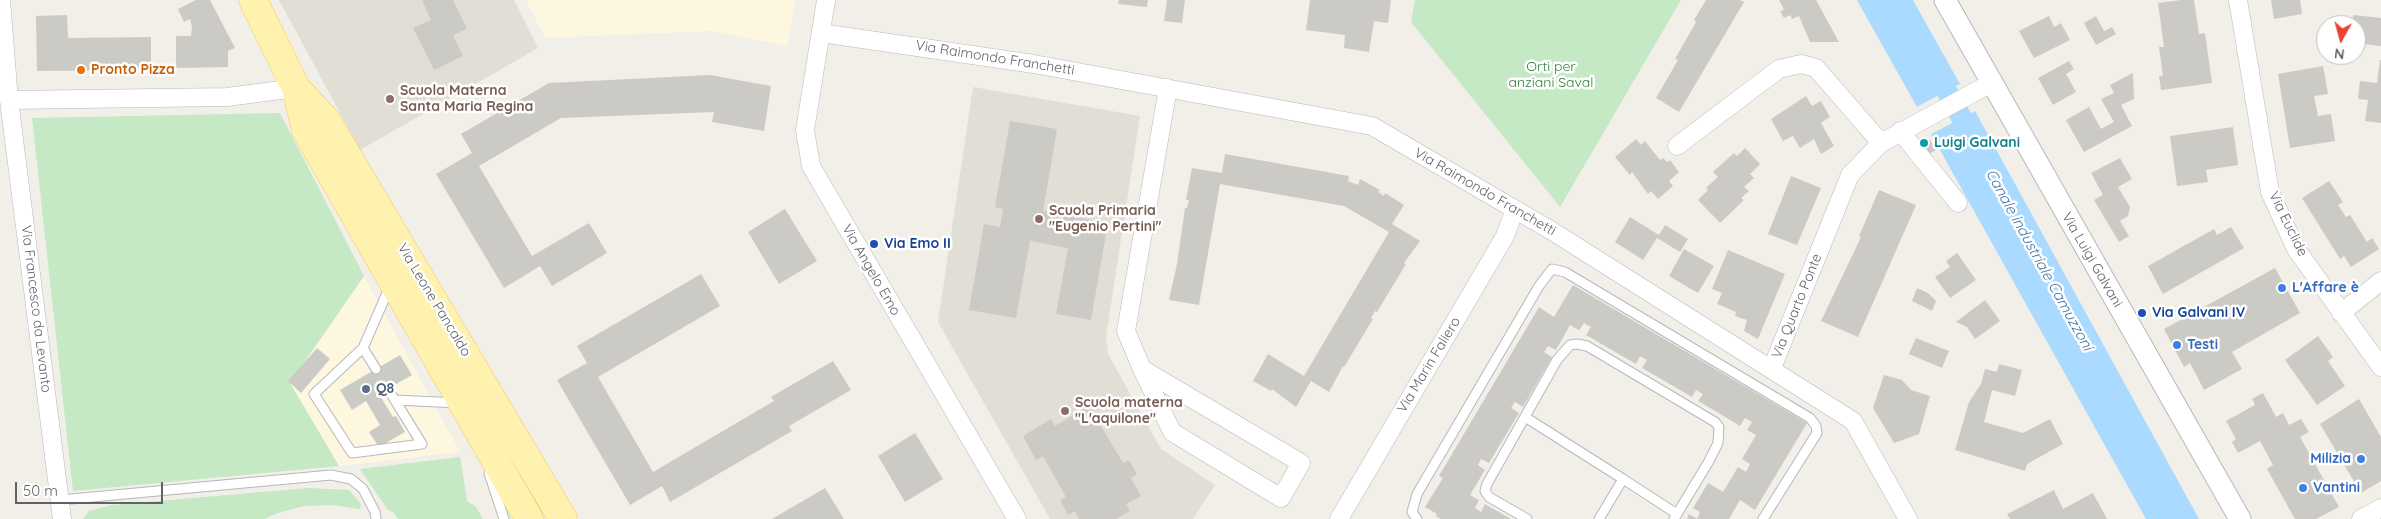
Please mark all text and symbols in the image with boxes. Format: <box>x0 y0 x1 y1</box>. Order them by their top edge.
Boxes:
north arrow <box>2316 15 2366 65</box>
street label: Via Raimondo Franchetti <box>914 37 1076 79</box>
text: N <box>2333 44 2346 63</box>
park label: Orti per anziani Saval <box>1509 59 1593 92</box>
place label: Pronto Pizza <box>91 62 175 78</box>
marker: Pronto Pizza <box>75 64 87 76</box>
place label: Scuola Materna Santa Maria Regina <box>400 83 533 115</box>
marker: Scuola Materna Santa Maria Regina <box>384 93 396 105</box>
place label: Luigi Galvani <box>1934 135 2020 151</box>
marker: Luigi Galvani <box>1918 137 1930 149</box>
street label: Via Raimondo Franchetti <box>1411 145 1559 239</box>
water label: Canale industriale Camuzzoni <box>1982 166 2096 354</box>
street label: Via Euclide <box>2265 189 2311 259</box>
place label: Scuola Primaria "Eugenio Pertini" <box>1049 203 1162 236</box>
street label: Via Luigi Galvani <box>2058 210 2126 310</box>
marker: Scuola Primaria "Eugenio Pertini" <box>1033 213 1045 225</box>
street label: Via Angelo Emo <box>838 221 904 319</box>
street label: Via Francesco da Levanto <box>17 224 55 394</box>
place label: Via Emo II <box>884 236 951 252</box>
marker: Via Emo II <box>868 238 880 250</box>
street label: Via Leone Pancaldo <box>394 240 474 360</box>
street label: Via Quarto Ponte <box>1768 251 1826 361</box>
place label: L'Affare è <box>2292 280 2359 296</box>
marker: L'Affare è <box>2276 282 2288 294</box>
place label: Via Galvani IV <box>2152 305 2245 321</box>
marker: Via Galvani IV <box>2136 307 2148 319</box>
street label: Via Marin Faliero <box>1394 314 1464 416</box>
place label: Testi <box>2187 337 2218 353</box>
marker: Testi <box>2171 339 2183 351</box>
place label: Q8 <box>376 381 394 397</box>
marker: Q8 <box>360 383 372 395</box>
place label: Scuola materna "L'aquilone" <box>1075 395 1183 428</box>
marker: Scuola materna "L'aquilone" <box>1059 405 1071 417</box>
place label: Milizia <box>2310 451 2351 467</box>
marker: Milizia <box>2355 453 2367 465</box>
scale bar <box>18 472 165 504</box>
place label: Vantini <box>2313 480 2360 496</box>
text: 50 m <box>23 481 58 500</box>
marker: Vantini <box>2297 482 2309 494</box>

